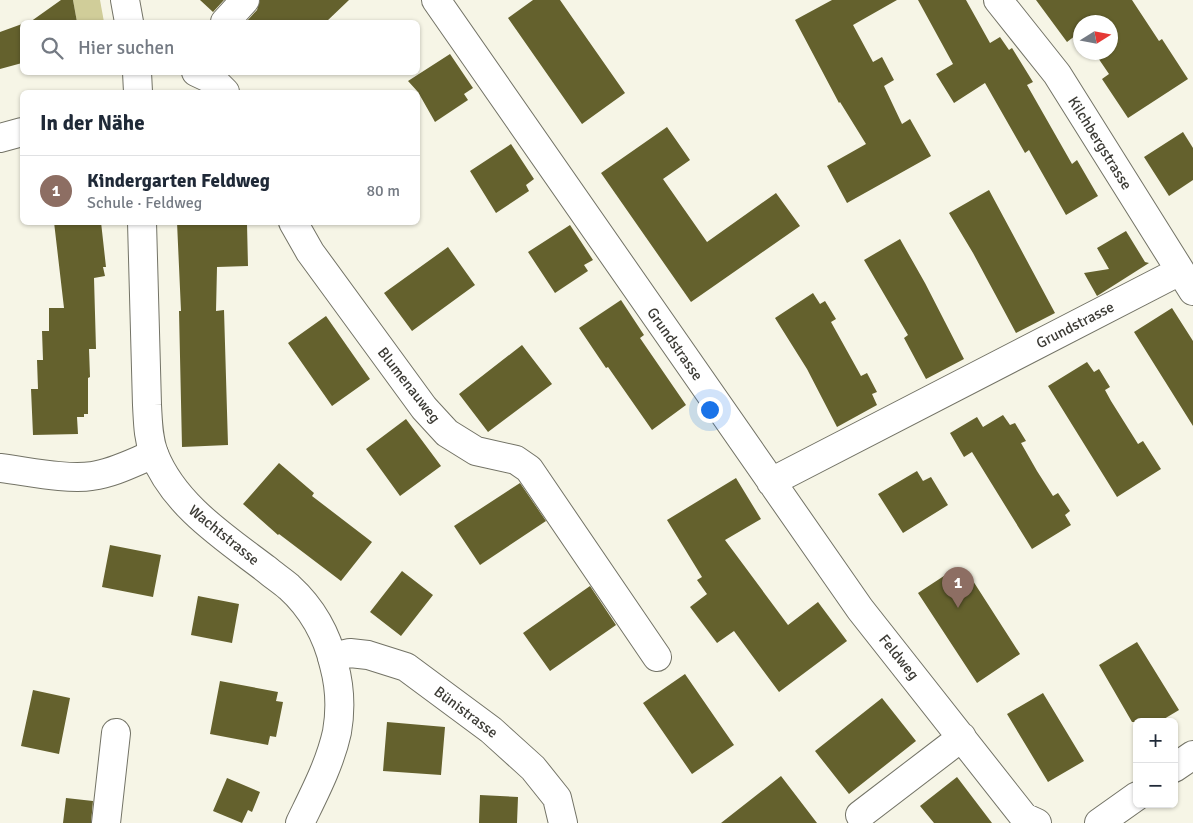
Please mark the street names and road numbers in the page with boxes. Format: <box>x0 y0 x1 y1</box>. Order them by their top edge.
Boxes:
street label: Kilchbergstrasse <box>1064 93 1136 193</box>
street label: Grundstrasse <box>1033 298 1117 352</box>
street label: Grundstrasse <box>643 304 707 384</box>
street label: Blumenauweg <box>374 344 444 426</box>
street label: Wachtstrasse <box>185 501 263 569</box>
street label: Feldweg <box>875 631 923 683</box>
street label: Bünistrasse <box>431 682 501 742</box>

